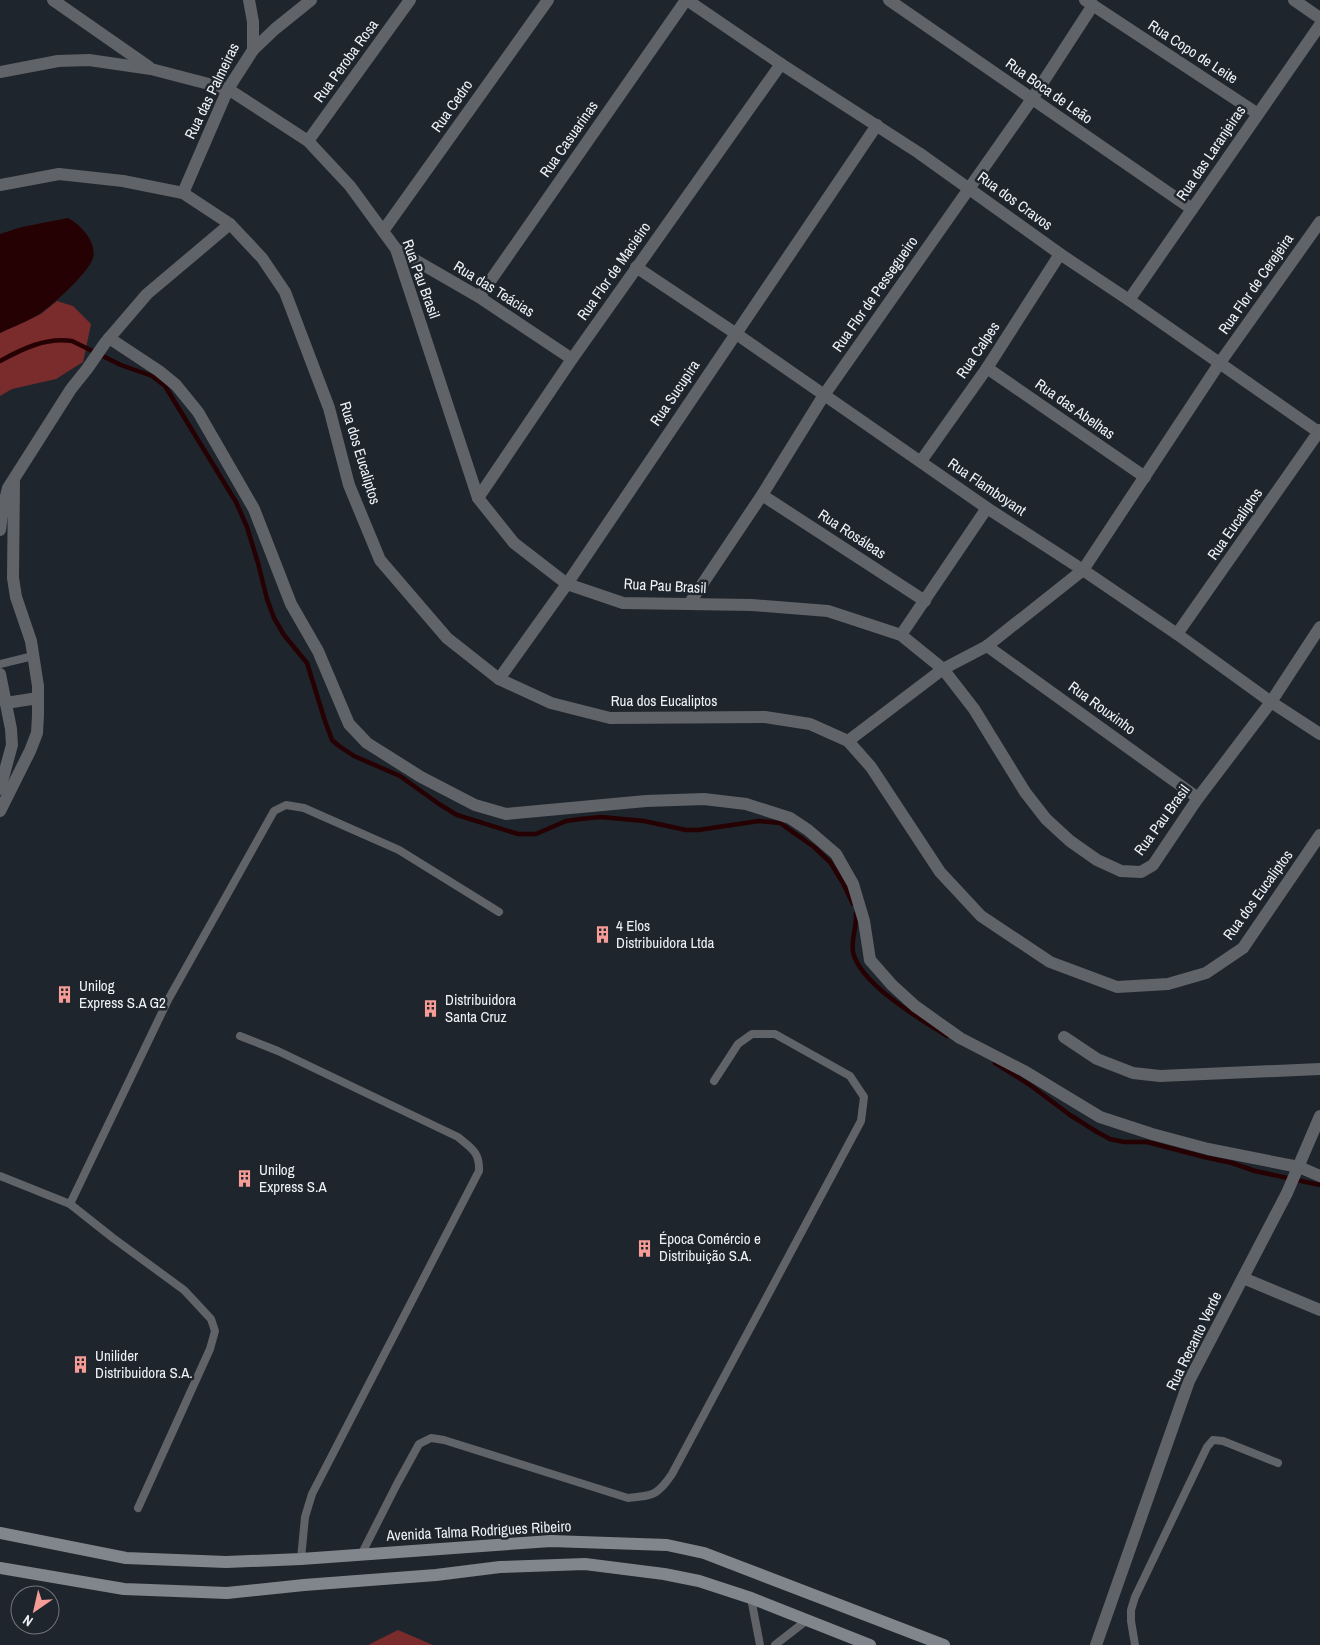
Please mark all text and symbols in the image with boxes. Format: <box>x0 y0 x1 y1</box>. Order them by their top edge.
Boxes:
street label: Rua Peroba Rosa <box>308 15 383 106</box>
street label: Rua Copo de Leite <box>1144 15 1242 89</box>
street label: Rua das Palmeiras <box>179 39 244 142</box>
street label: Rua Boca de Leão <box>1002 53 1097 129</box>
street label: Rua Cedro <box>426 75 477 136</box>
street label: Rua Casuarinas <box>534 96 603 181</box>
street label: Rua das Laranjeiras <box>1171 101 1250 205</box>
street label: Rua dos Cravos <box>973 166 1057 235</box>
street label: Rua Flor de Macieiro <box>572 217 655 324</box>
street label: Rua Flor de Cerejeira <box>1213 229 1298 338</box>
street label: Rua Flor de Pessegueiro <box>827 232 922 356</box>
street label: Rua Pau Brasil <box>397 236 445 321</box>
street label: Rua das Teácias <box>450 255 539 322</box>
street label: Rua Calpes <box>951 317 1004 382</box>
street label: Rua Sucupira <box>645 356 704 430</box>
street label: Rua das Abelhas <box>1031 373 1119 444</box>
street label: Rua dos Eucaliptos <box>335 399 386 507</box>
street label: Rua Flamboyant <box>944 453 1031 521</box>
street label: Rua Eucaliptos <box>1202 484 1267 564</box>
street label: Rua Rosáleas <box>814 504 890 563</box>
street label: Rua Pau Brasil <box>623 573 707 598</box>
street label: Rua Rouxinho <box>1064 676 1140 739</box>
street label: Rua dos Eucaliptos <box>611 690 717 711</box>
street label: Rua Pau Brasil <box>1129 780 1194 859</box>
street label: Rua dos Eucaliptos <box>1218 845 1297 944</box>
place label: 4 Elos Distribuidora Ltda <box>616 915 715 953</box>
building icon: 4 Elos Distribuidora Ltda <box>592 925 612 945</box>
place label: Unilog Express S.A G2 <box>79 975 166 1013</box>
building icon: Unilog Express S.A G2 <box>55 985 75 1005</box>
place label: Distribuidora Santa Cruz <box>445 989 516 1027</box>
building icon: Distribuidora Santa Cruz <box>421 999 441 1019</box>
place label: Unilog Express S.A <box>259 1159 327 1197</box>
building icon: Unilog Express S.A <box>235 1169 255 1189</box>
place label: Época Comércio e Distribuição S.A. <box>659 1228 761 1266</box>
building icon: Época Comércio e Distribuição S.A. <box>635 1238 655 1258</box>
street label: Rua Recanto Verde <box>1161 1288 1227 1394</box>
place label: Unilider Distribuidora S.A. <box>95 1345 193 1383</box>
building icon: Unilider Distribuidora S.A. <box>71 1355 91 1375</box>
street label: Avenida Talma Rodrigues Ribeiro <box>385 1515 572 1546</box>
north arrow <box>10 1585 60 1635</box>
text: N <box>19 1611 36 1631</box>

